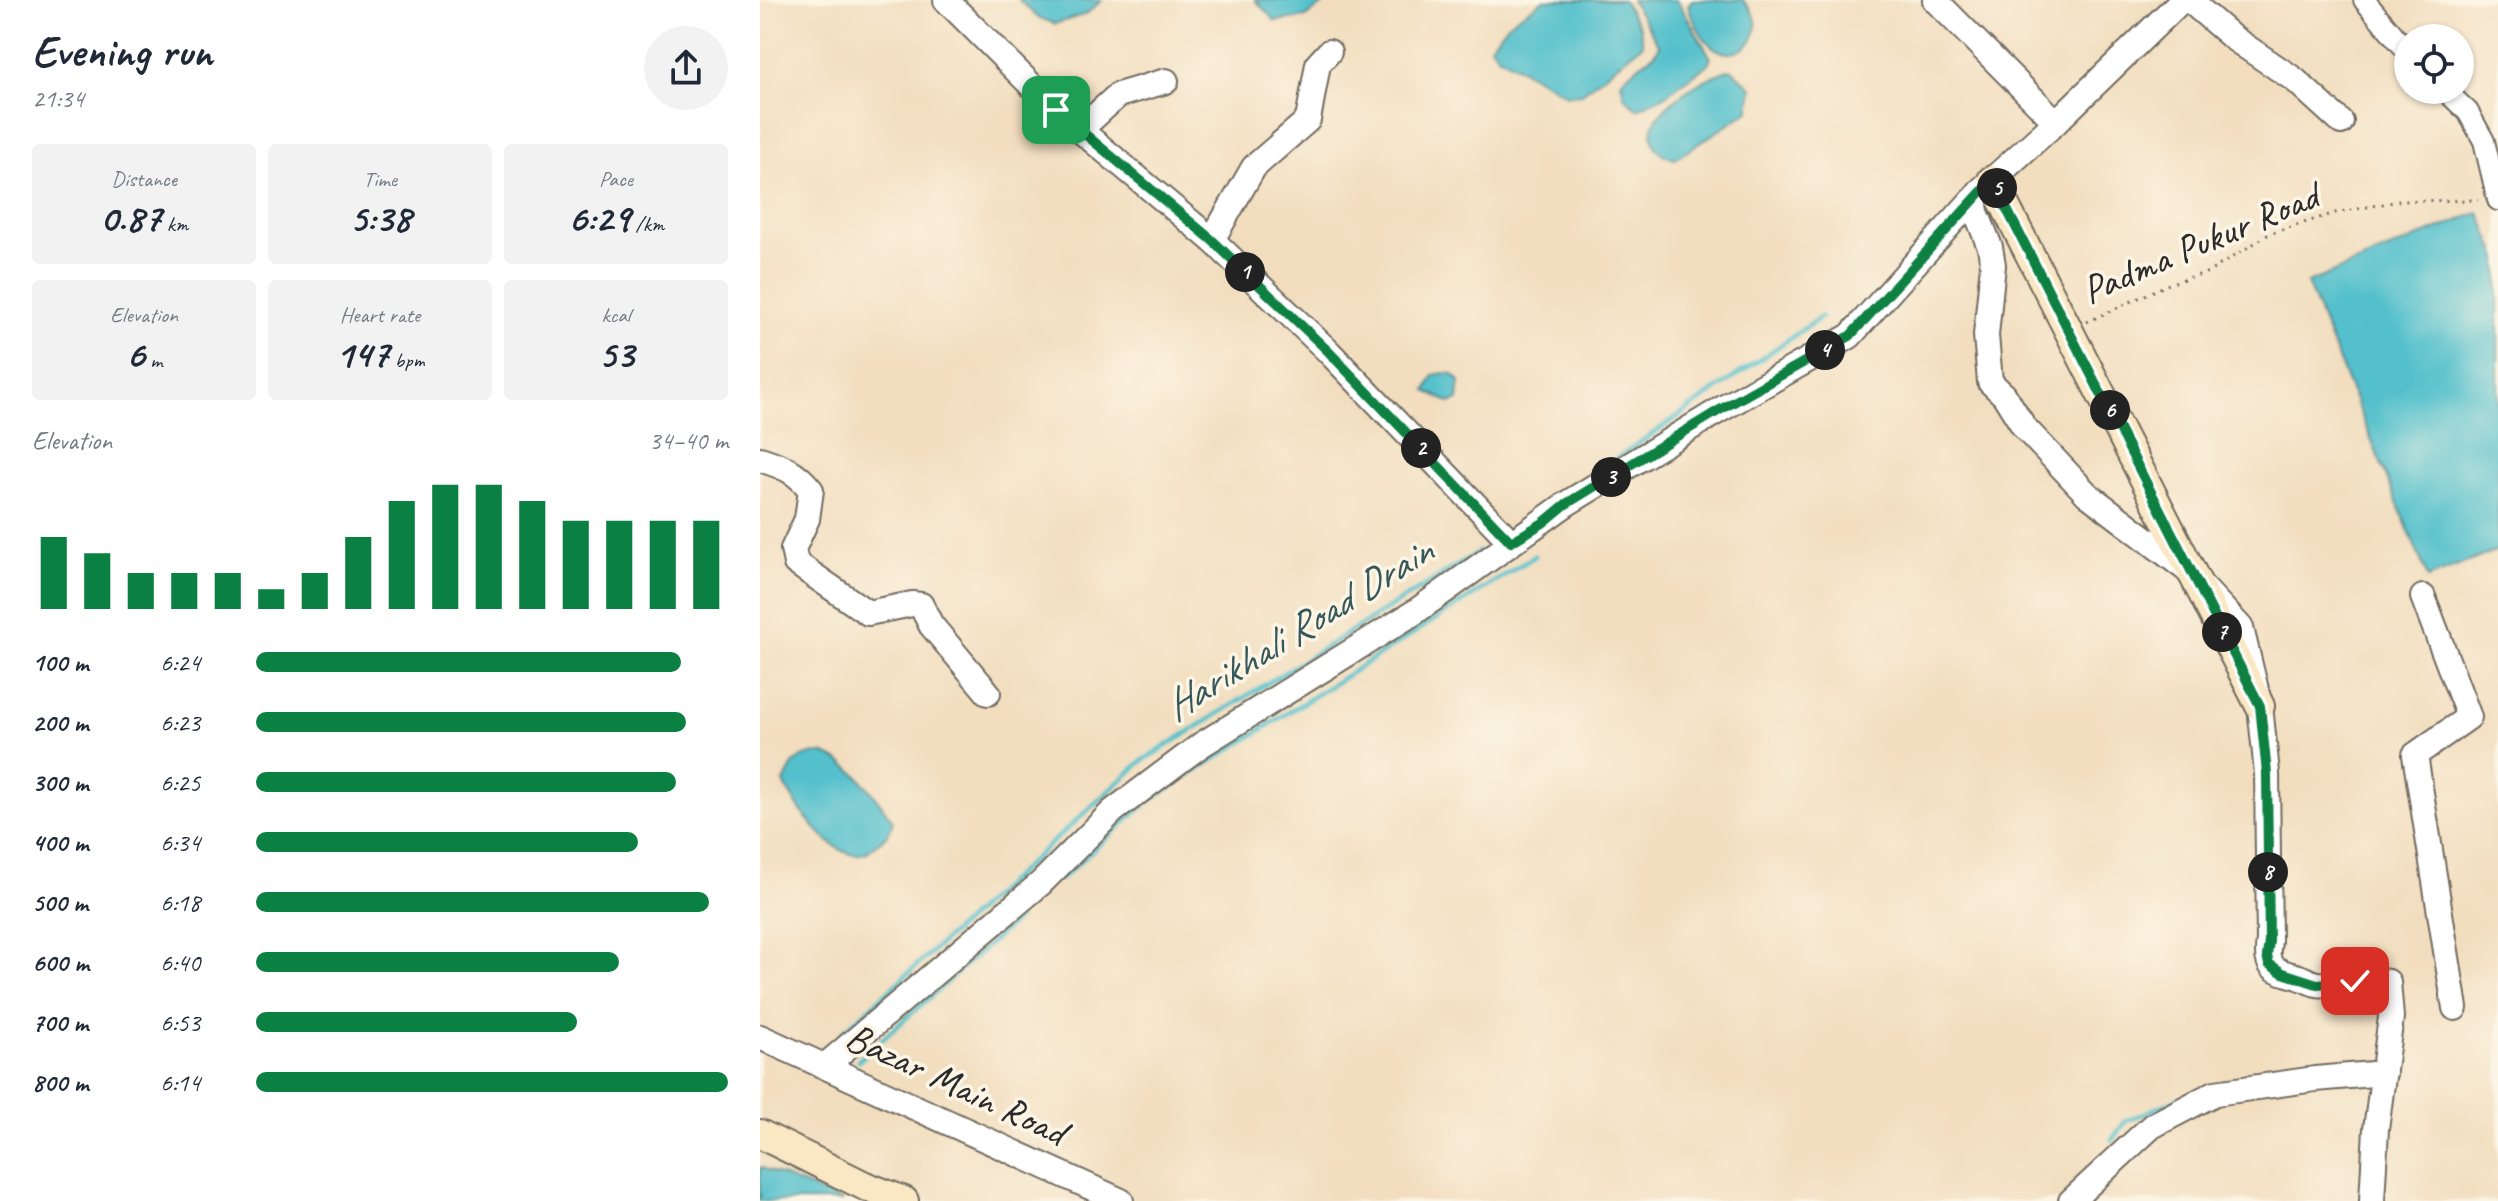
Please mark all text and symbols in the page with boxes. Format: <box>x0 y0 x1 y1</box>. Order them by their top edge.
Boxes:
text: Evening run <box>32 24 212 79</box>
map controls <box>2394 24 2474 104</box>
button: locate <box>2394 24 2474 104</box>
button: share <box>644 26 728 110</box>
pin <box>1022 76 1090 144</box>
text: 21:34 <box>32 82 84 115</box>
icon: arrive <box>1034 88 1078 132</box>
text: Distance <box>111 165 177 193</box>
text: Time <box>363 165 397 193</box>
text: Pace <box>599 165 633 193</box>
pin: 5 <box>1977 168 2017 208</box>
street label: Padma Pukur Road <box>2074 168 2332 315</box>
text: 5 <box>1992 174 2002 202</box>
text: 0.87 <box>100 193 161 243</box>
text: 5:38 <box>349 193 411 243</box>
text: 6:29 <box>568 193 630 243</box>
text: km <box>161 210 188 238</box>
text: /km <box>630 210 664 238</box>
pin: 1 <box>1225 252 1265 292</box>
text: 1 <box>1240 258 1250 286</box>
text: Elevation <box>110 301 178 329</box>
text: Heart rate <box>340 301 420 329</box>
text: kcal <box>601 301 631 329</box>
text: 6 <box>126 329 145 379</box>
text: 147 <box>335 329 389 379</box>
text: 53 <box>598 329 634 379</box>
pin: 4 <box>1805 330 1845 370</box>
text: 4 <box>1820 336 1830 364</box>
text: m <box>145 346 162 374</box>
text: bpm <box>389 346 425 374</box>
pin: 6 <box>2090 390 2130 430</box>
text: 6 <box>2105 396 2115 424</box>
text: Elevation <box>32 424 112 457</box>
text: 34–40 m <box>649 424 728 457</box>
pin: 2 <box>1401 428 1441 468</box>
text: 2 <box>1416 434 1426 462</box>
pin: 3 <box>1591 457 1631 497</box>
text: 3 <box>1606 463 1616 491</box>
water label: Harikhali Road Drain <box>1154 524 1445 733</box>
pin: 7 <box>2202 612 2242 652</box>
text: 7 <box>2217 618 2227 646</box>
text: 100 m <box>32 646 88 679</box>
text: 6:24 <box>160 646 200 679</box>
text: 200 m <box>32 706 88 739</box>
text: 6:23 <box>160 706 200 739</box>
text: 300 m <box>32 766 88 799</box>
text: 6:25 <box>160 766 200 799</box>
text: 400 m <box>32 826 88 859</box>
text: 6:34 <box>160 826 200 859</box>
pin: 8 <box>2248 852 2288 892</box>
text: 8 <box>2263 858 2273 886</box>
text: 500 m <box>32 886 88 919</box>
text: 6:18 <box>160 886 200 919</box>
text: 600 m <box>32 946 89 979</box>
text: 6:40 <box>160 946 200 979</box>
pin <box>2321 947 2389 1015</box>
icon: check <box>2333 959 2377 1003</box>
text: 700 m <box>32 1006 88 1039</box>
text: 6:53 <box>160 1006 200 1039</box>
street label: Bazar Main Road <box>838 1011 1080 1159</box>
text: 800 m <box>32 1066 88 1099</box>
text: 6:14 <box>160 1066 200 1099</box>

